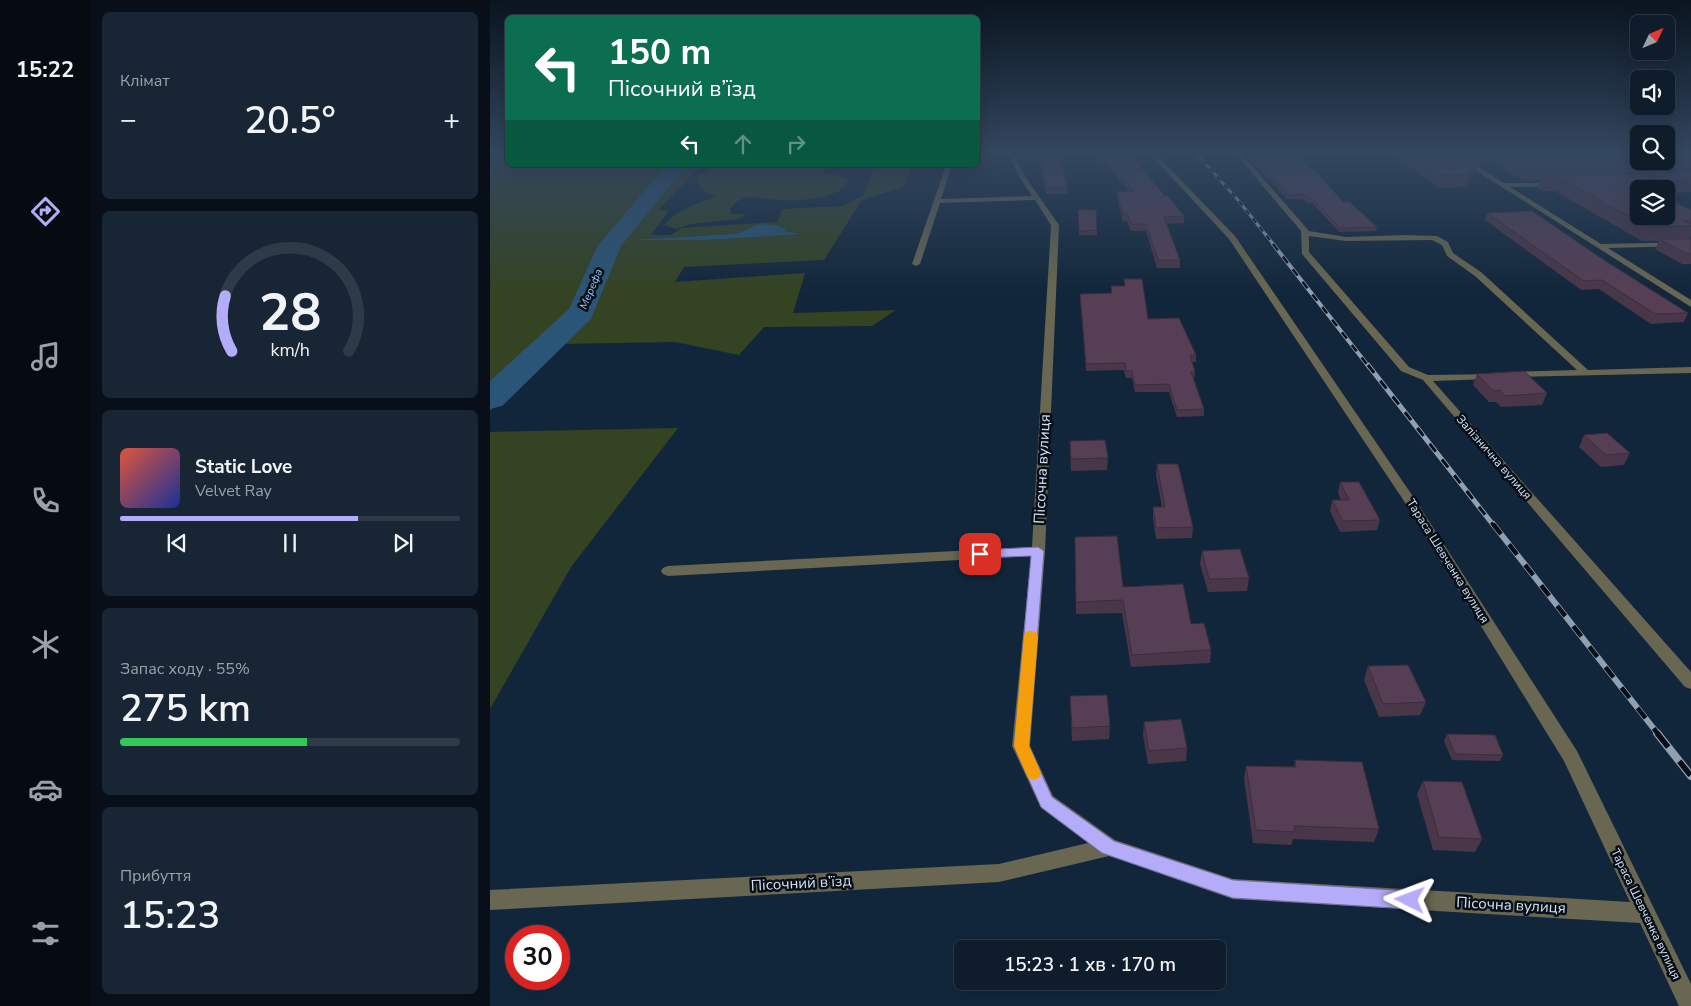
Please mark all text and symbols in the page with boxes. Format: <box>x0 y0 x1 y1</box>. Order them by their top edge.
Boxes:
north arrow <box>1630 15 1675 60</box>
map controls <box>1630 15 1675 225</box>
text: 150 m <box>608 29 711 76</box>
icon: left <box>525 35 590 100</box>
text: 15:22 <box>16 55 74 85</box>
text: Клімат <box>120 70 170 92</box>
button: sound <box>1630 70 1675 115</box>
text: Пісочний в’їзд <box>608 74 756 104</box>
text: 20.5° <box>244 95 336 146</box>
text: − <box>120 101 137 139</box>
text: + <box>443 101 460 139</box>
button: search <box>1630 125 1675 170</box>
icon: left <box>676 130 704 158</box>
icon: ahead <box>729 130 757 158</box>
icon: right <box>782 130 810 158</box>
button: layers <box>1630 180 1675 225</box>
icon: directions <box>28 194 63 229</box>
water label: Мерефа <box>576 266 606 312</box>
text: 28 <box>259 277 321 348</box>
text: km/h <box>270 338 310 362</box>
icon: music <box>28 339 63 374</box>
street label: Залізнична вулиця <box>1453 411 1535 503</box>
street label: Пісочна вулиця <box>1029 414 1055 524</box>
text: Static Love <box>195 454 292 480</box>
text: Velvet Ray <box>195 480 272 502</box>
icon: phone <box>28 483 63 518</box>
street label: Тараса Шевченка вулиця <box>1403 496 1493 626</box>
icon: previous <box>163 529 191 557</box>
icon: pause <box>276 529 304 557</box>
icon: next <box>389 529 417 557</box>
pin <box>959 533 1001 575</box>
icon: arrive <box>966 540 994 568</box>
icon: climate <box>28 627 63 662</box>
text: Запас ходу · 55% <box>120 658 250 680</box>
text: 275 km <box>120 683 251 734</box>
icon: car <box>28 772 63 807</box>
street label: Тараса Шевченка вулиця <box>1607 846 1685 982</box>
text: Прибуття <box>120 865 191 887</box>
street label: Пісочний в’їзд <box>750 870 852 896</box>
position arrow <box>1383 873 1435 925</box>
text: 15:23 <box>120 890 220 941</box>
street label: Пісочна вулиця <box>1456 892 1566 918</box>
icon: filters <box>28 916 63 951</box>
speed limit sign: 30 <box>505 925 570 990</box>
text: 15:23 · 1 хв · 170 m <box>1004 952 1176 978</box>

